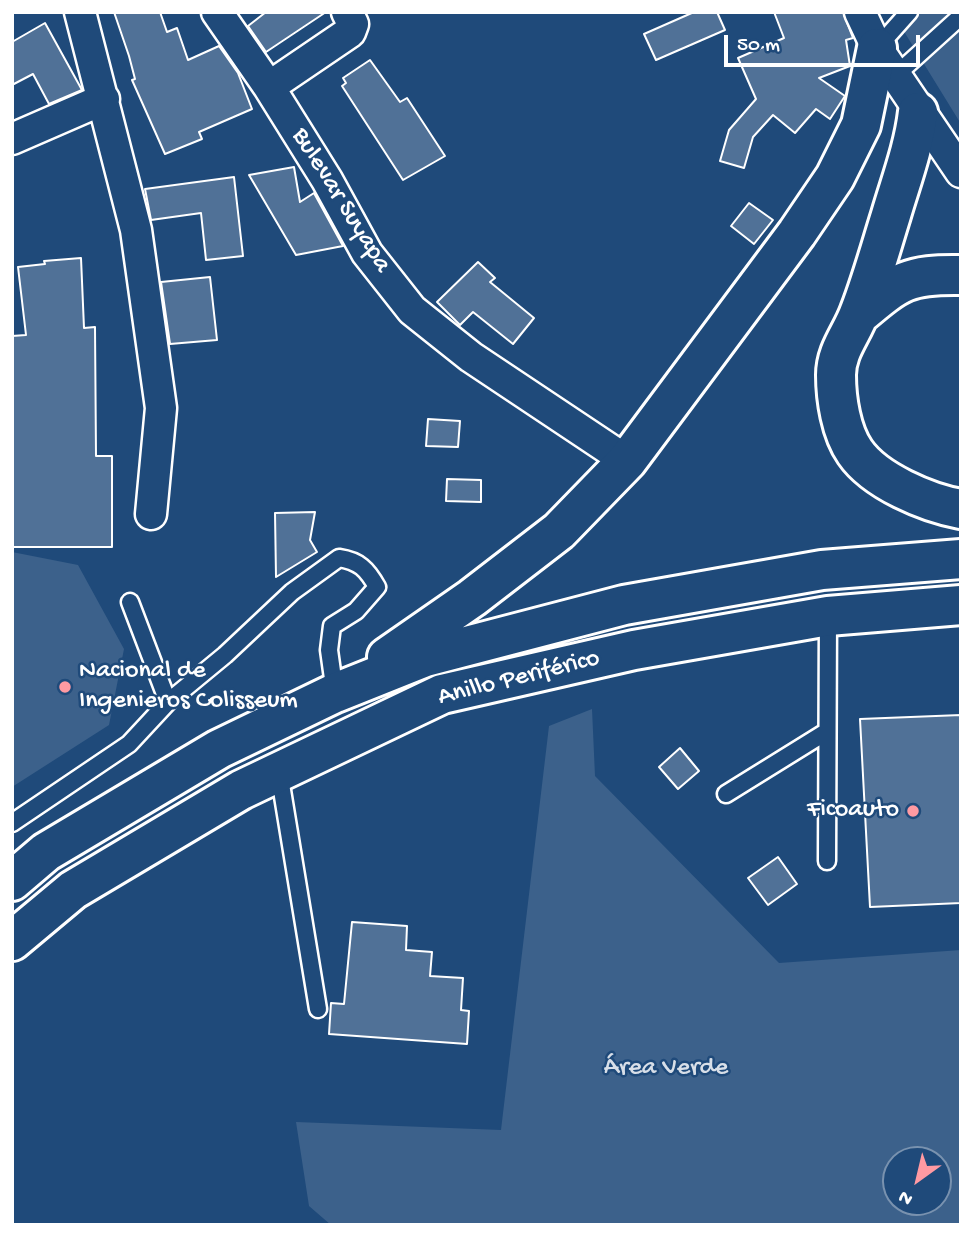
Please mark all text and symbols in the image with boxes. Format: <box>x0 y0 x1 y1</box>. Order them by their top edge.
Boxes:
scale bar <box>728 21 924 65</box>
text: 50 m <box>737 34 780 59</box>
street label: Bulevar Suyapa <box>283 123 397 279</box>
street label: Anillo Periférico <box>435 644 603 714</box>
place label: Nacional de Ingenieros Colisseum <box>79 656 298 718</box>
marker: Nacional de Ingenieros Colisseum <box>57 679 73 695</box>
place label: Ficoauto <box>807 795 899 827</box>
marker: Ficoauto <box>905 803 921 819</box>
park label: Área Verde <box>604 1053 728 1085</box>
north arrow <box>882 1146 952 1216</box>
text: N <box>895 1184 918 1210</box>

